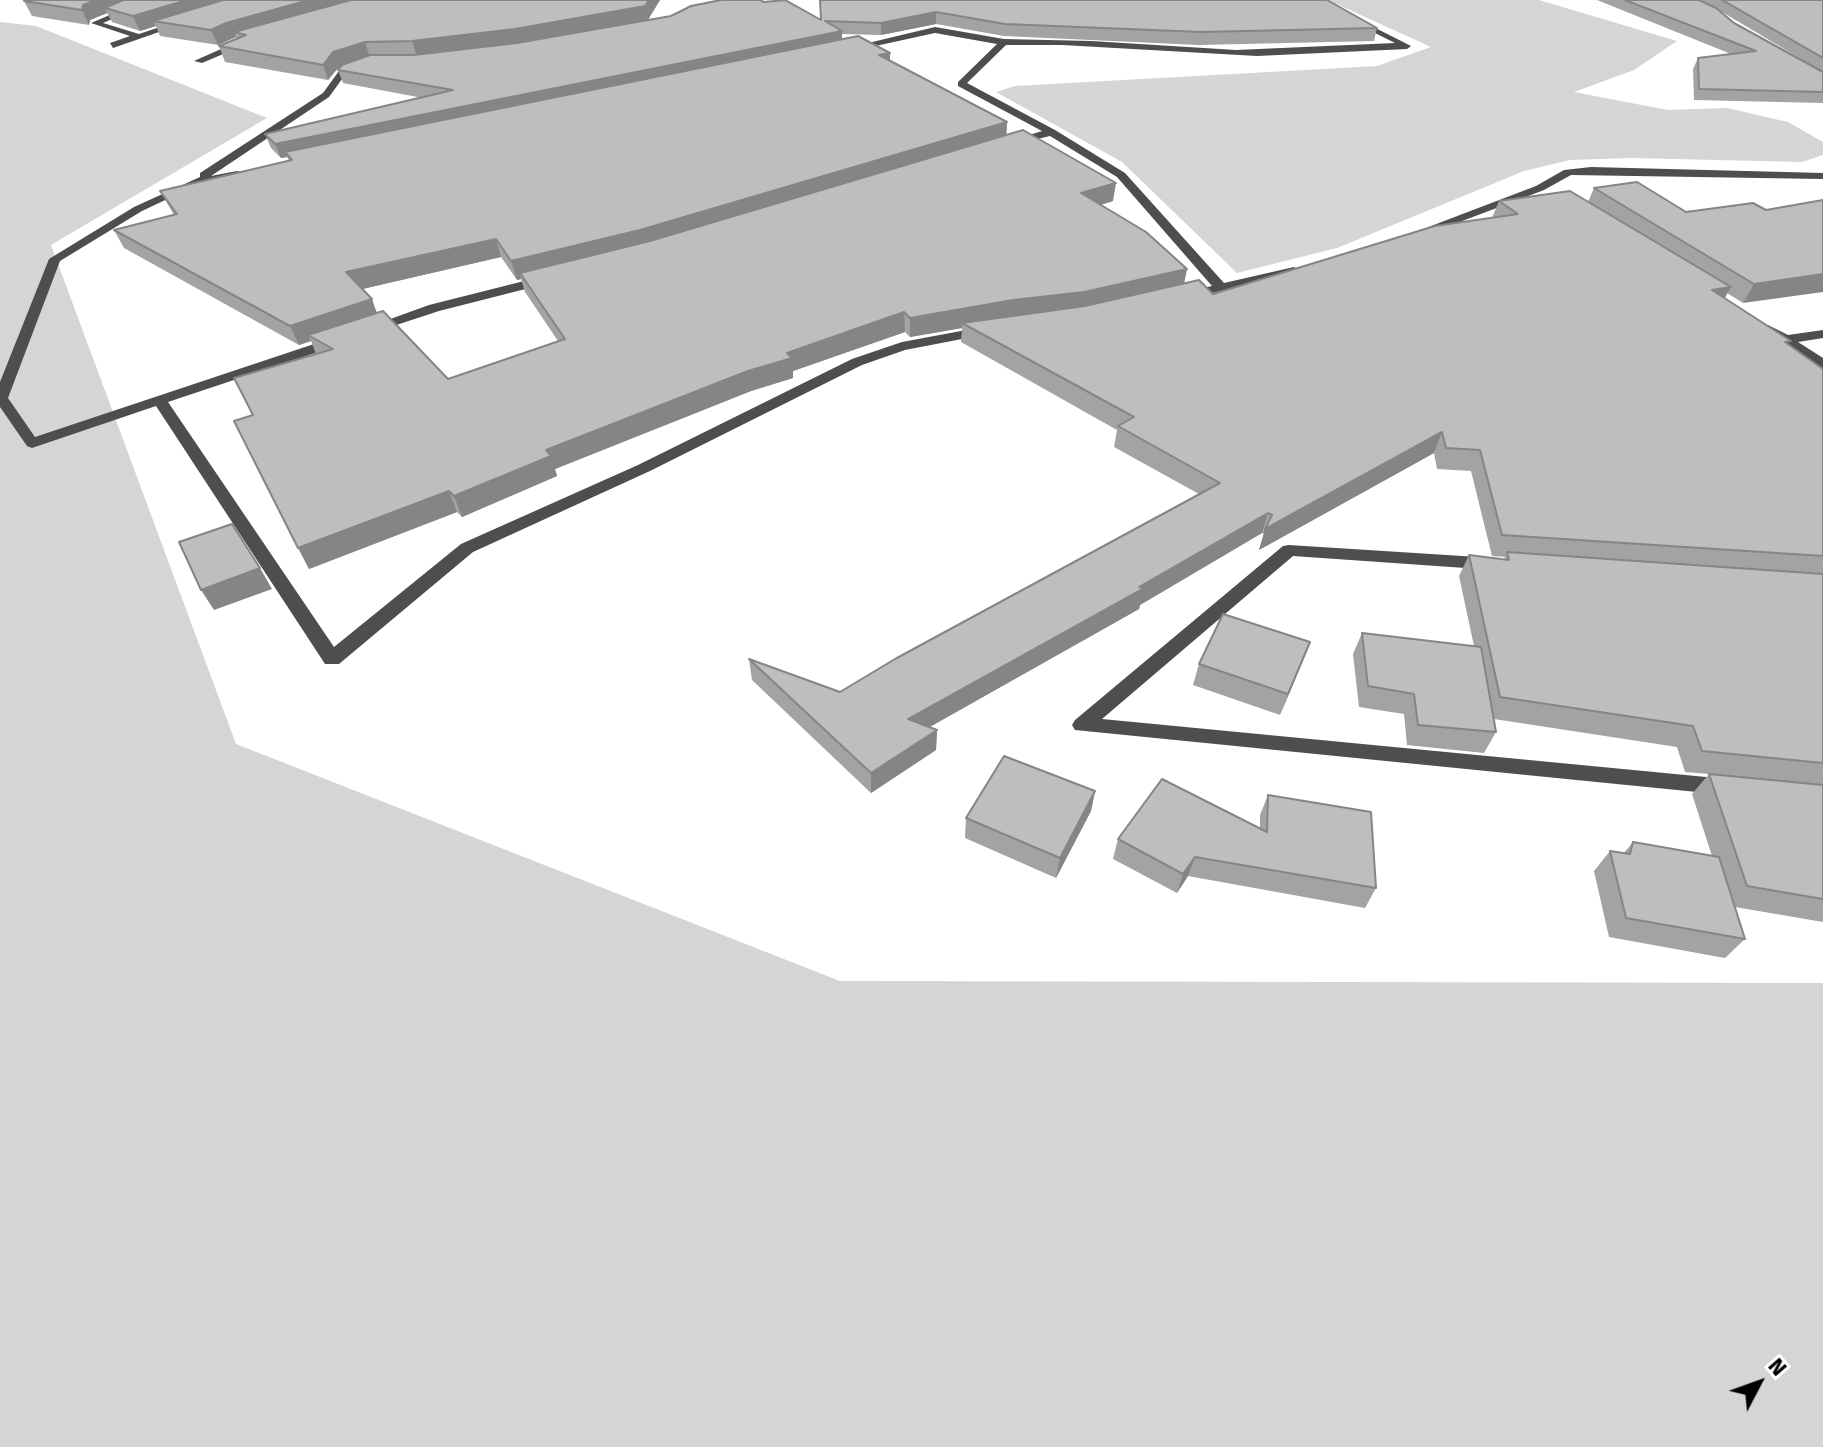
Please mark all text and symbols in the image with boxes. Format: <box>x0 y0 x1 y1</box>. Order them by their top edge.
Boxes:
north arrow <box>1719 1343 1799 1423</box>
text: N <box>1763 1353 1792 1381</box>

